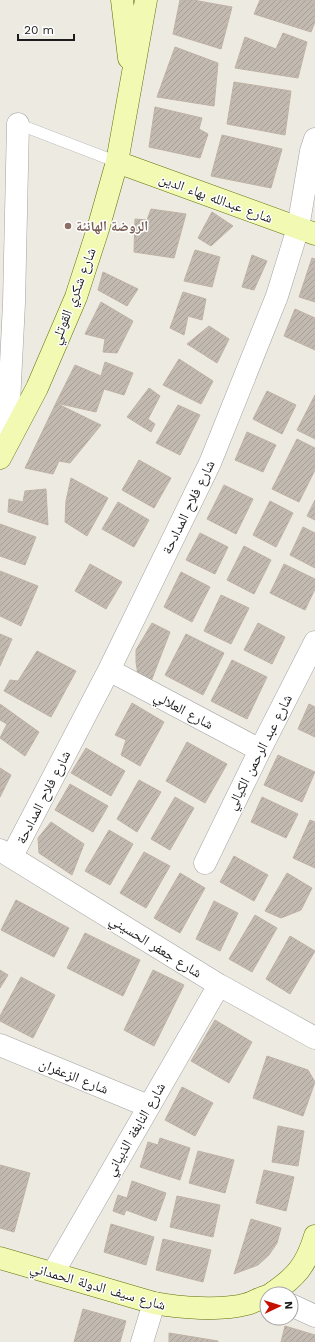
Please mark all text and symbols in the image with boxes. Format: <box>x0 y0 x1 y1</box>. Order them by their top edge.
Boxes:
scale bar <box>18 16 74 42</box>
text: 20 m <box>24 23 54 37</box>
street label: شارع عبدالله بهاء الدين <box>156 170 275 228</box>
place label: الروضة الهانئة <box>76 218 148 235</box>
marker: الروضة الهانئة <box>63 221 73 231</box>
street label: شارع شكري القوتلي <box>47 245 102 348</box>
street label: شارع فلاح المدادحة <box>158 457 219 557</box>
street label: شارع العلالي <box>150 688 216 735</box>
street label: شارع عبد الرحمن الكيالي <box>223 692 298 814</box>
street label: شارع فلاح المدادحة <box>13 748 75 847</box>
street label: شارع جعفر الحسيني <box>105 911 205 984</box>
street label: شارع الزعفران <box>36 1055 111 1099</box>
street label: شارع النابغة الذبياني <box>102 1080 171 1180</box>
street label: شارع سيف الدولة الحمداني <box>27 1259 168 1316</box>
north arrow <box>259 1286 299 1326</box>
text: N <box>282 1301 295 1310</box>

